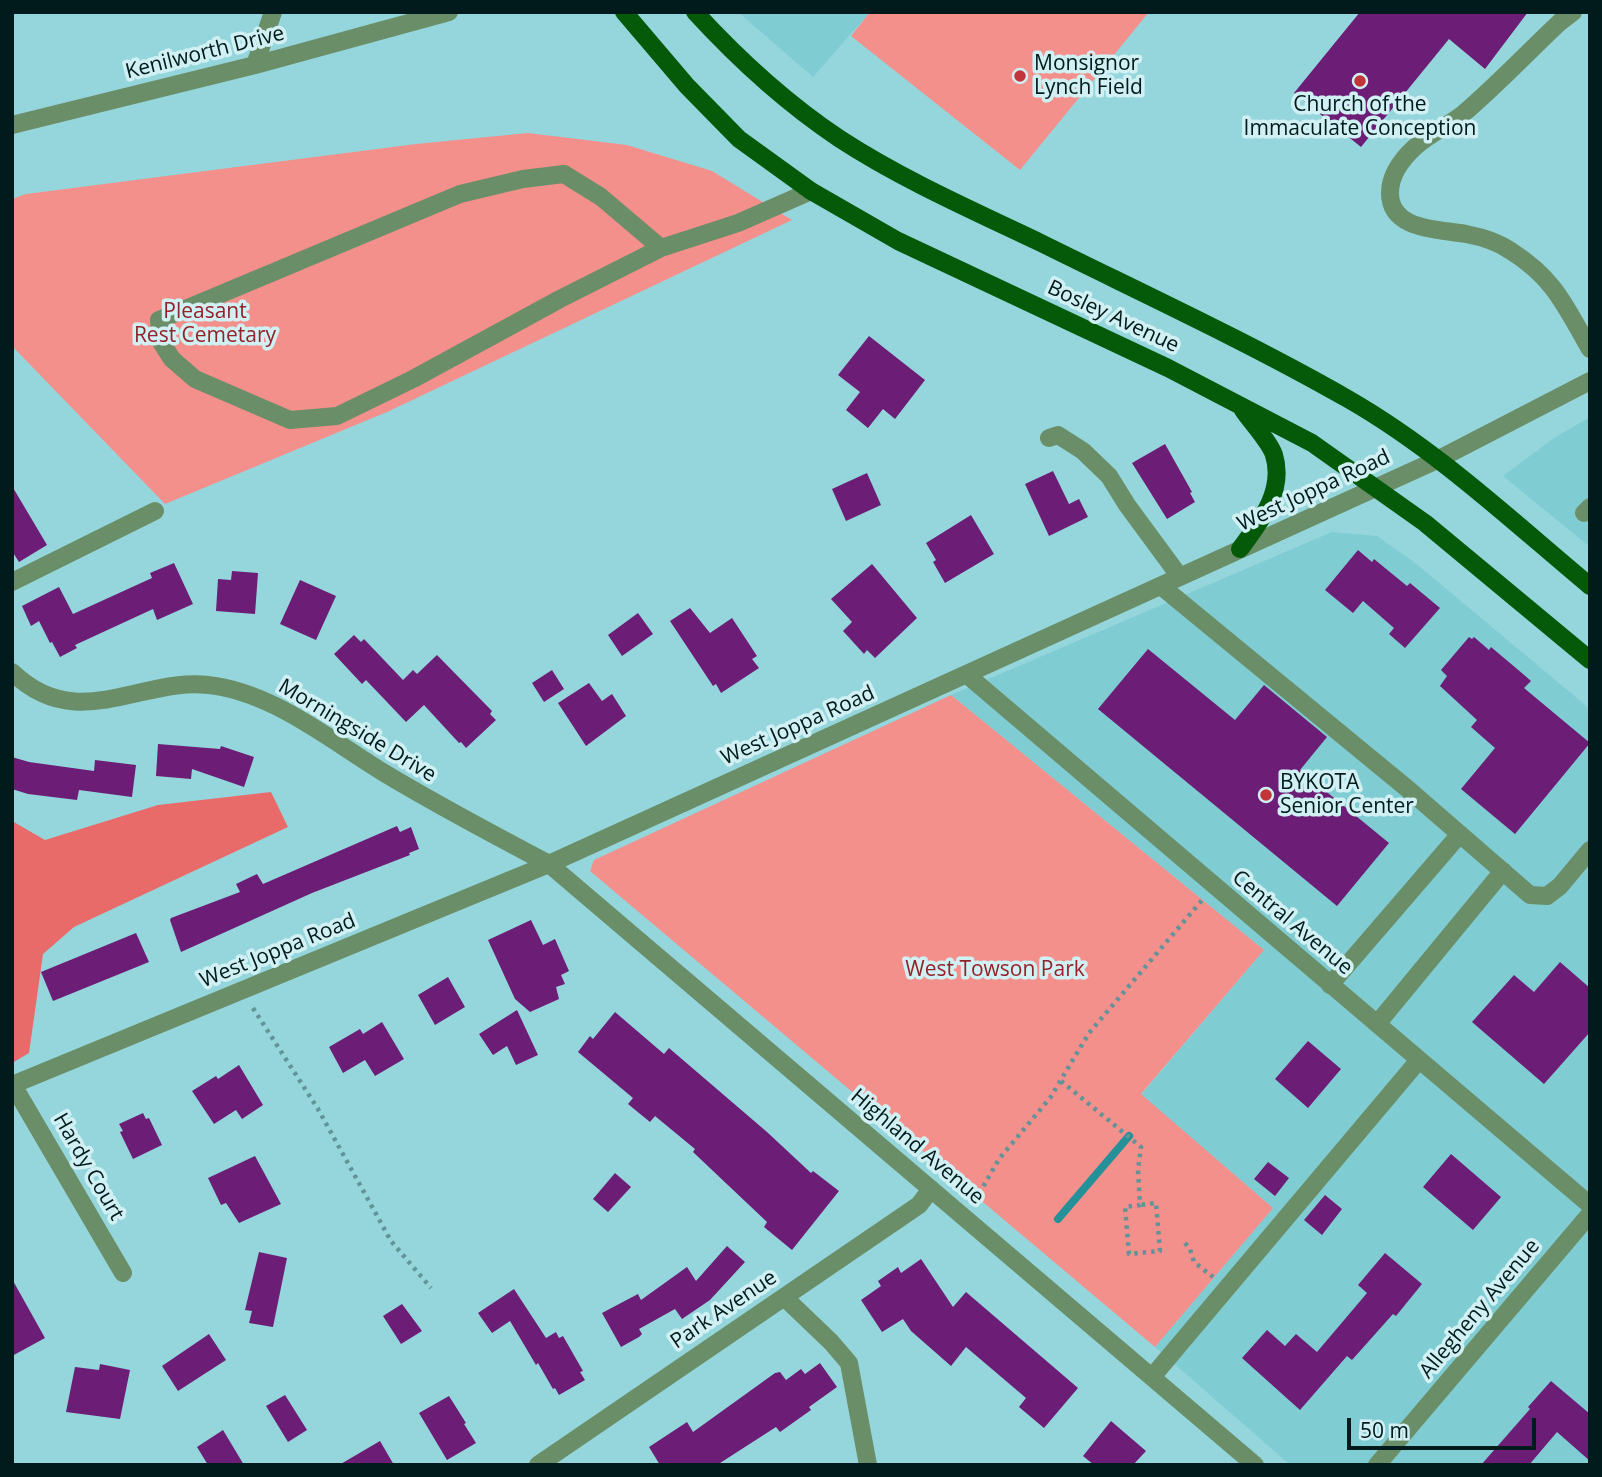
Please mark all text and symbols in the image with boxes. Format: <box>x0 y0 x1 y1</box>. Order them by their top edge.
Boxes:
street label: Kenilworth Drive <box>123 21 287 85</box>
place label: Monsignor Lynch Field <box>1034 51 1143 101</box>
marker: Monsignor Lynch Field <box>1012 68 1028 84</box>
marker: Church of the Immaculate Conception <box>1352 73 1368 89</box>
place label: Church of the Immaculate Conception <box>1244 92 1476 142</box>
street label: Bosley Avenue <box>1043 275 1183 359</box>
park label: Pleasant Rest Cemetary <box>134 299 276 349</box>
street label: West Joppa Road <box>1234 445 1394 537</box>
street label: Morningside Drive <box>274 674 440 788</box>
street label: West Joppa Road <box>717 681 879 771</box>
place label: BYKOTA Senior Center <box>1280 770 1414 820</box>
marker: BYKOTA Senior Center <box>1258 787 1274 803</box>
street label: Central Avenue <box>1227 865 1357 981</box>
street label: West Joppa Road <box>197 908 359 994</box>
park label: West Towson Park <box>905 957 1085 983</box>
street label: Highland Avenue <box>845 1084 989 1210</box>
street label: Hardy Court <box>47 1109 129 1225</box>
street label: Allegheny Avenue <box>1415 1234 1545 1384</box>
street label: Park Avenue <box>666 1265 782 1355</box>
scale bar <box>1350 1404 1539 1448</box>
text: 50 m <box>1360 1416 1409 1444</box>

